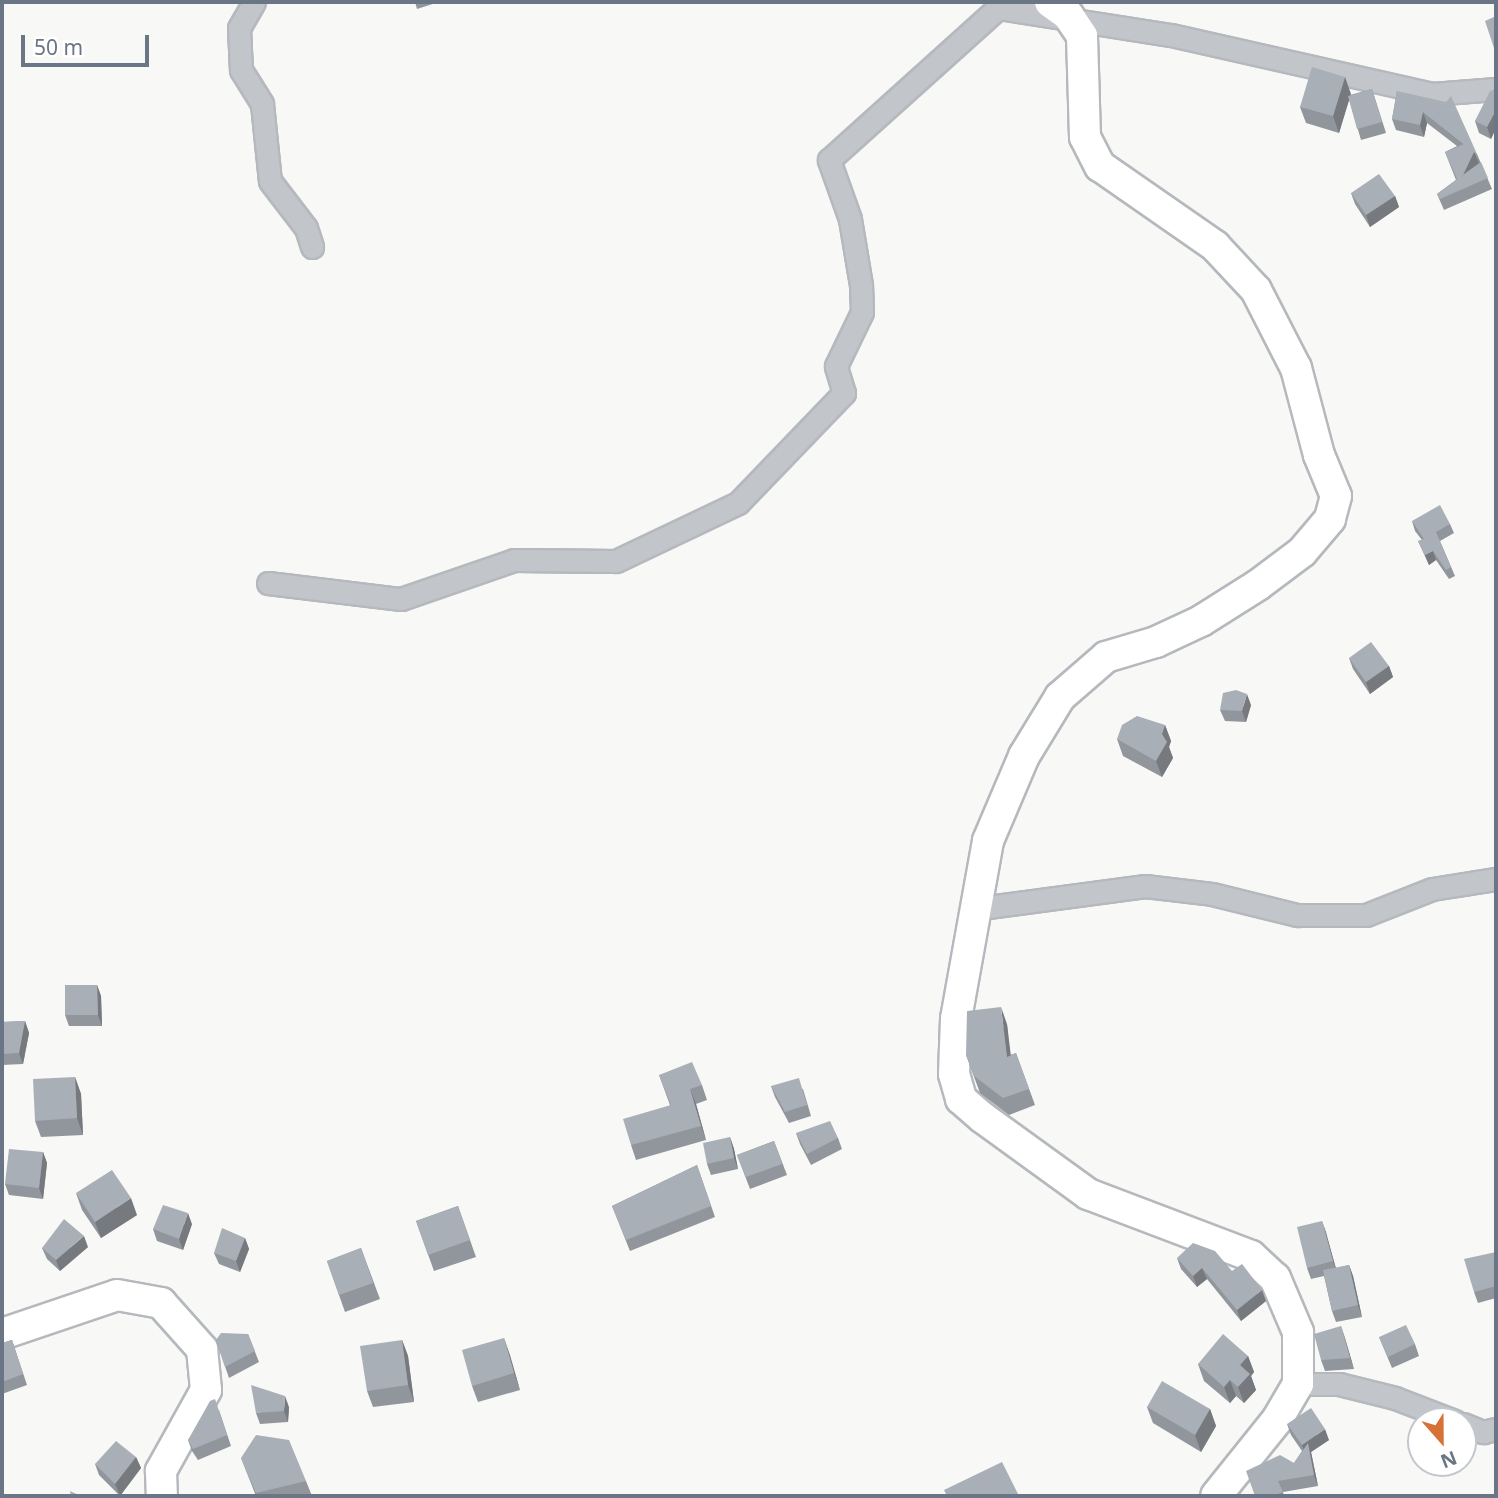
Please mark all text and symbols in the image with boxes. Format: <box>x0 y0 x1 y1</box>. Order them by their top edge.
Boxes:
scale bar <box>24 21 152 65</box>
text: 50 m <box>34 33 83 61</box>
north arrow <box>1407 1407 1477 1477</box>
text: N <box>1437 1445 1461 1475</box>

